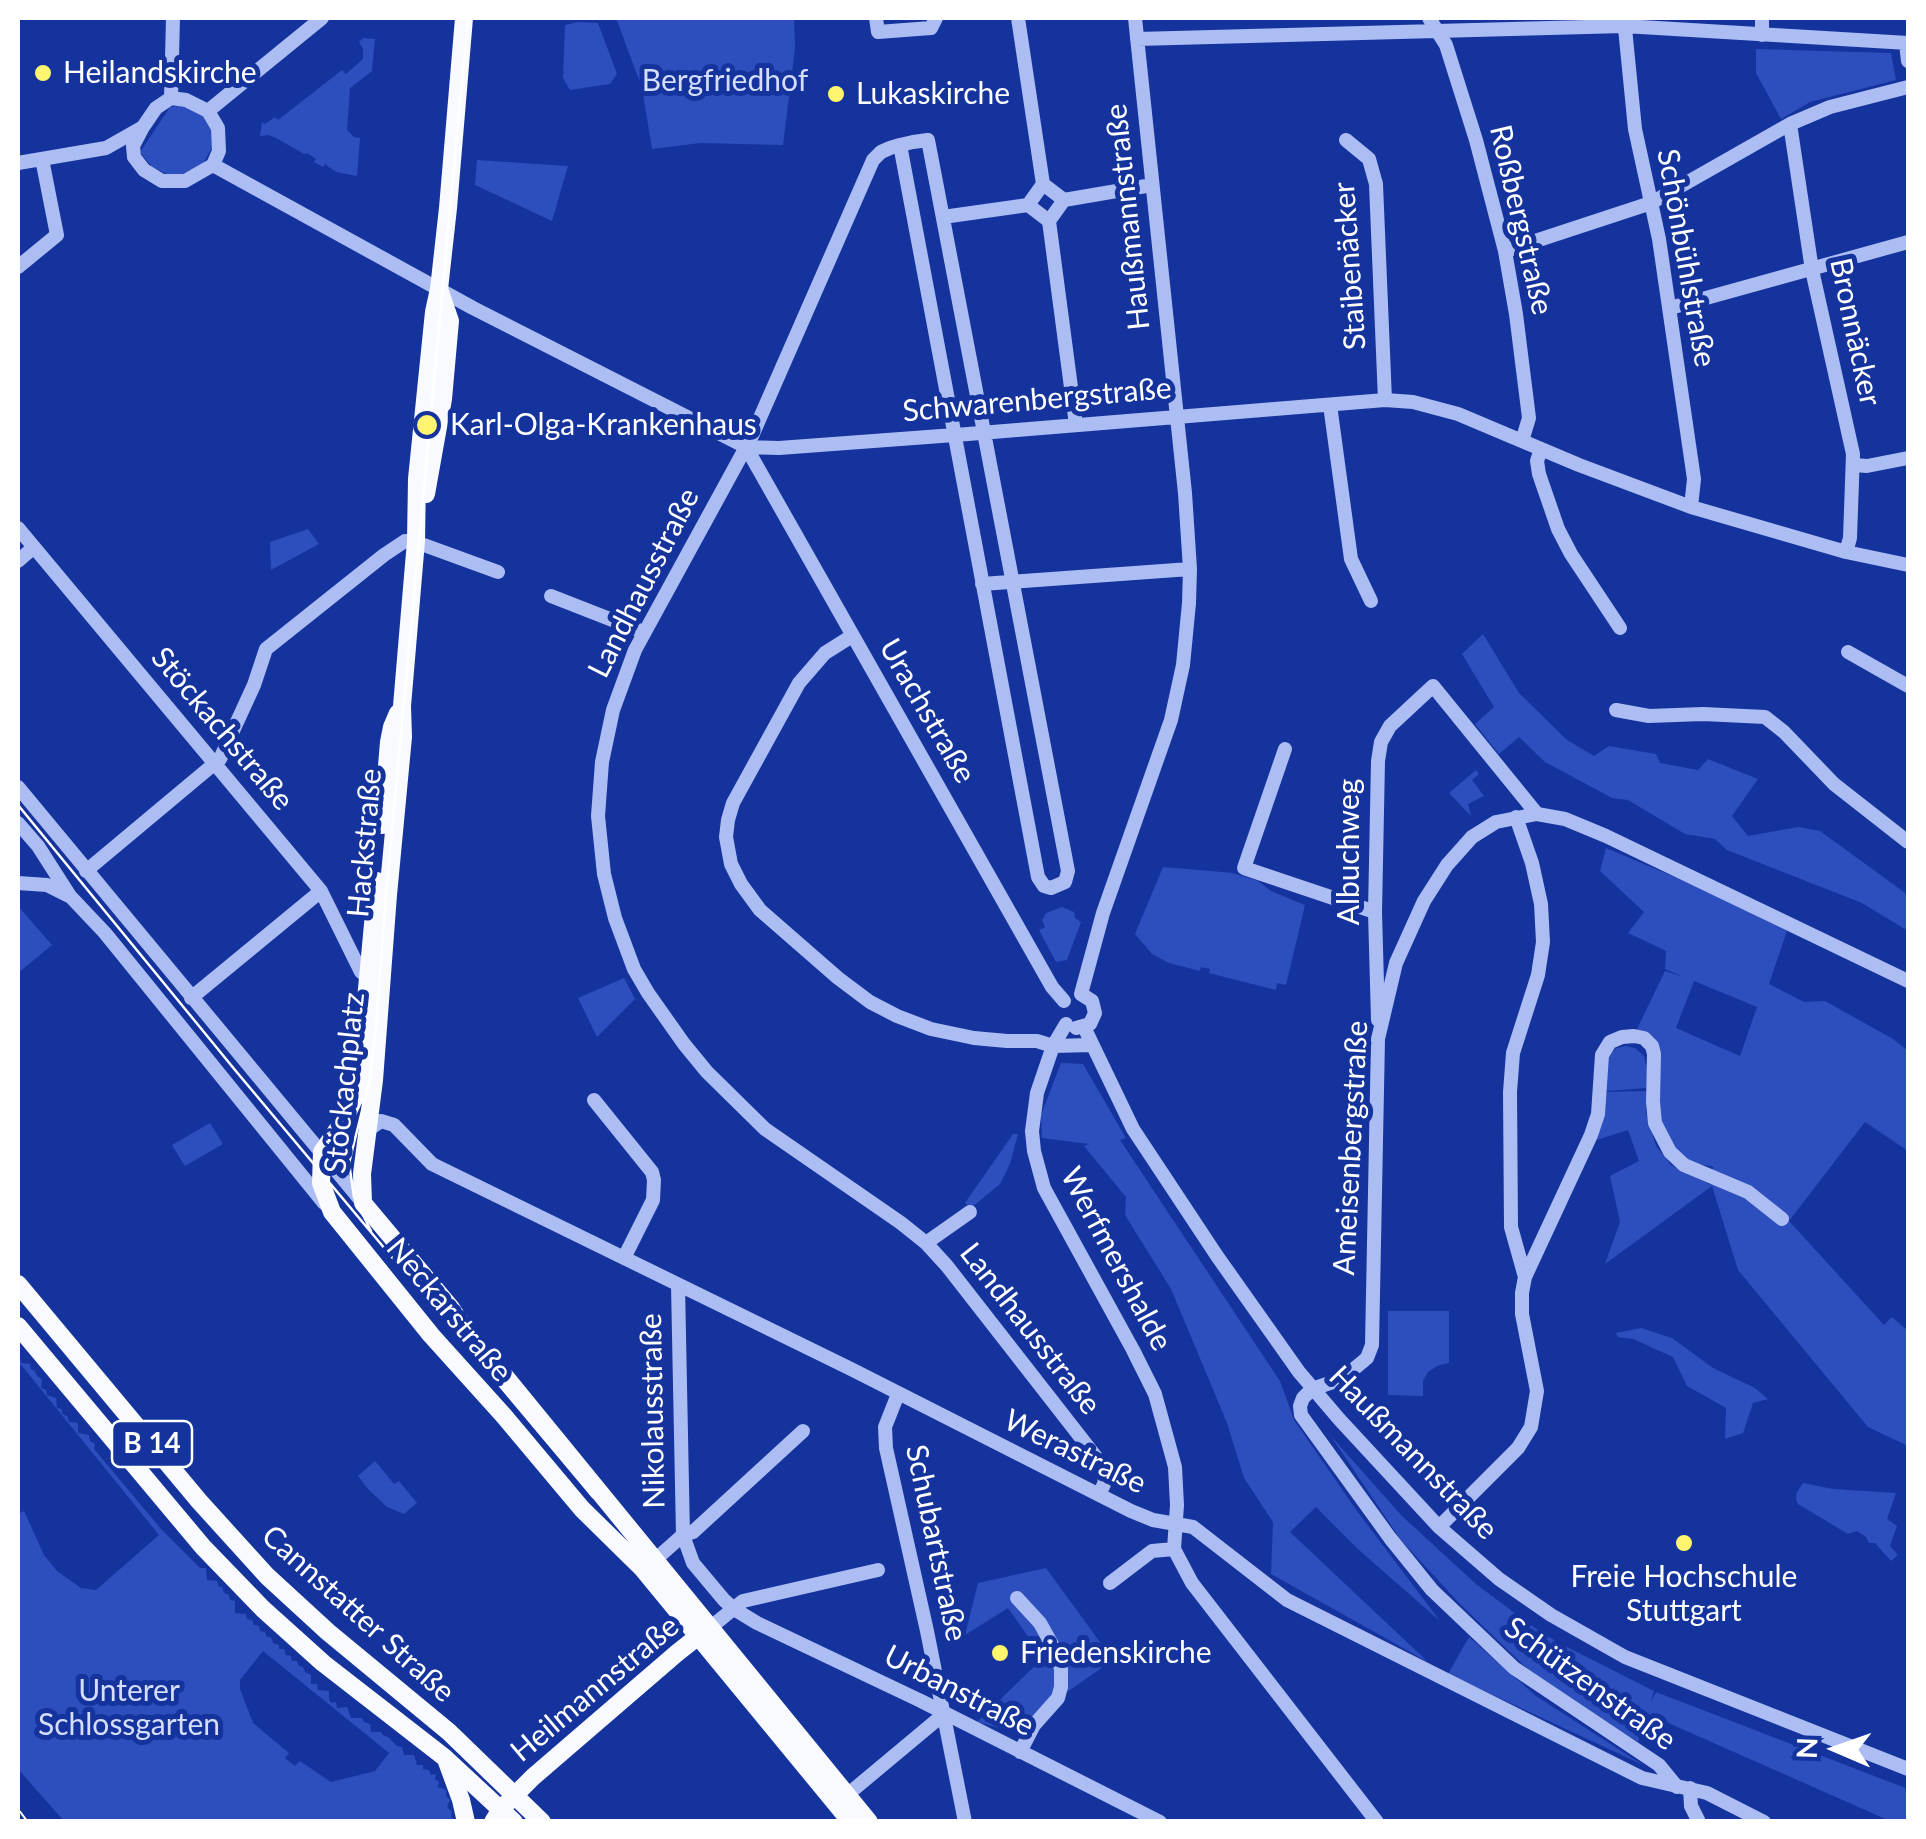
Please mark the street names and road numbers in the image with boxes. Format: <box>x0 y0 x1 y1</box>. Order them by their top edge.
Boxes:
street label: Haußmannstraße <box>1098 102 1158 332</box>
street label: Roßbergstraße <box>1482 122 1560 318</box>
street label: Schönbühlstraße <box>1649 146 1723 370</box>
street label: Staibenäcker <box>1326 181 1374 351</box>
street label: Bronnäcker <box>1822 255 1888 409</box>
street label: Schwarenbergstraße <box>901 370 1173 430</box>
street label: Landhausstraße <box>581 482 707 684</box>
street label: Urachstraße <box>871 632 983 790</box>
street label: Stöckachstraße <box>143 640 301 818</box>
street label: Hackstraße <box>341 767 389 919</box>
street label: Albuchweg <box>1331 779 1367 925</box>
street label: Stöckachplatz <box>318 991 372 1175</box>
street label: Ameisenbergstraße <box>1326 1020 1376 1276</box>
street label: Werfmershalde <box>1053 1161 1179 1357</box>
street label: Neckarstraße <box>379 1231 519 1389</box>
street label: Landhausstraße <box>952 1236 1108 1422</box>
street label: Nikolausstraße <box>633 1313 673 1509</box>
street label: Haußmannstraße <box>1321 1359 1505 1547</box>
street label: Werastraße <box>998 1402 1152 1502</box>
road number: B 14 <box>112 1421 192 1467</box>
street label: Schubartstraße <box>898 1441 974 1645</box>
street label: Cannstatter Straße <box>254 1518 462 1710</box>
street label: Heilmannstraße <box>504 1608 686 1770</box>
street label: Schützenstraße <box>1497 1610 1683 1758</box>
street label: Urbanstraße <box>878 1638 1040 1744</box>

